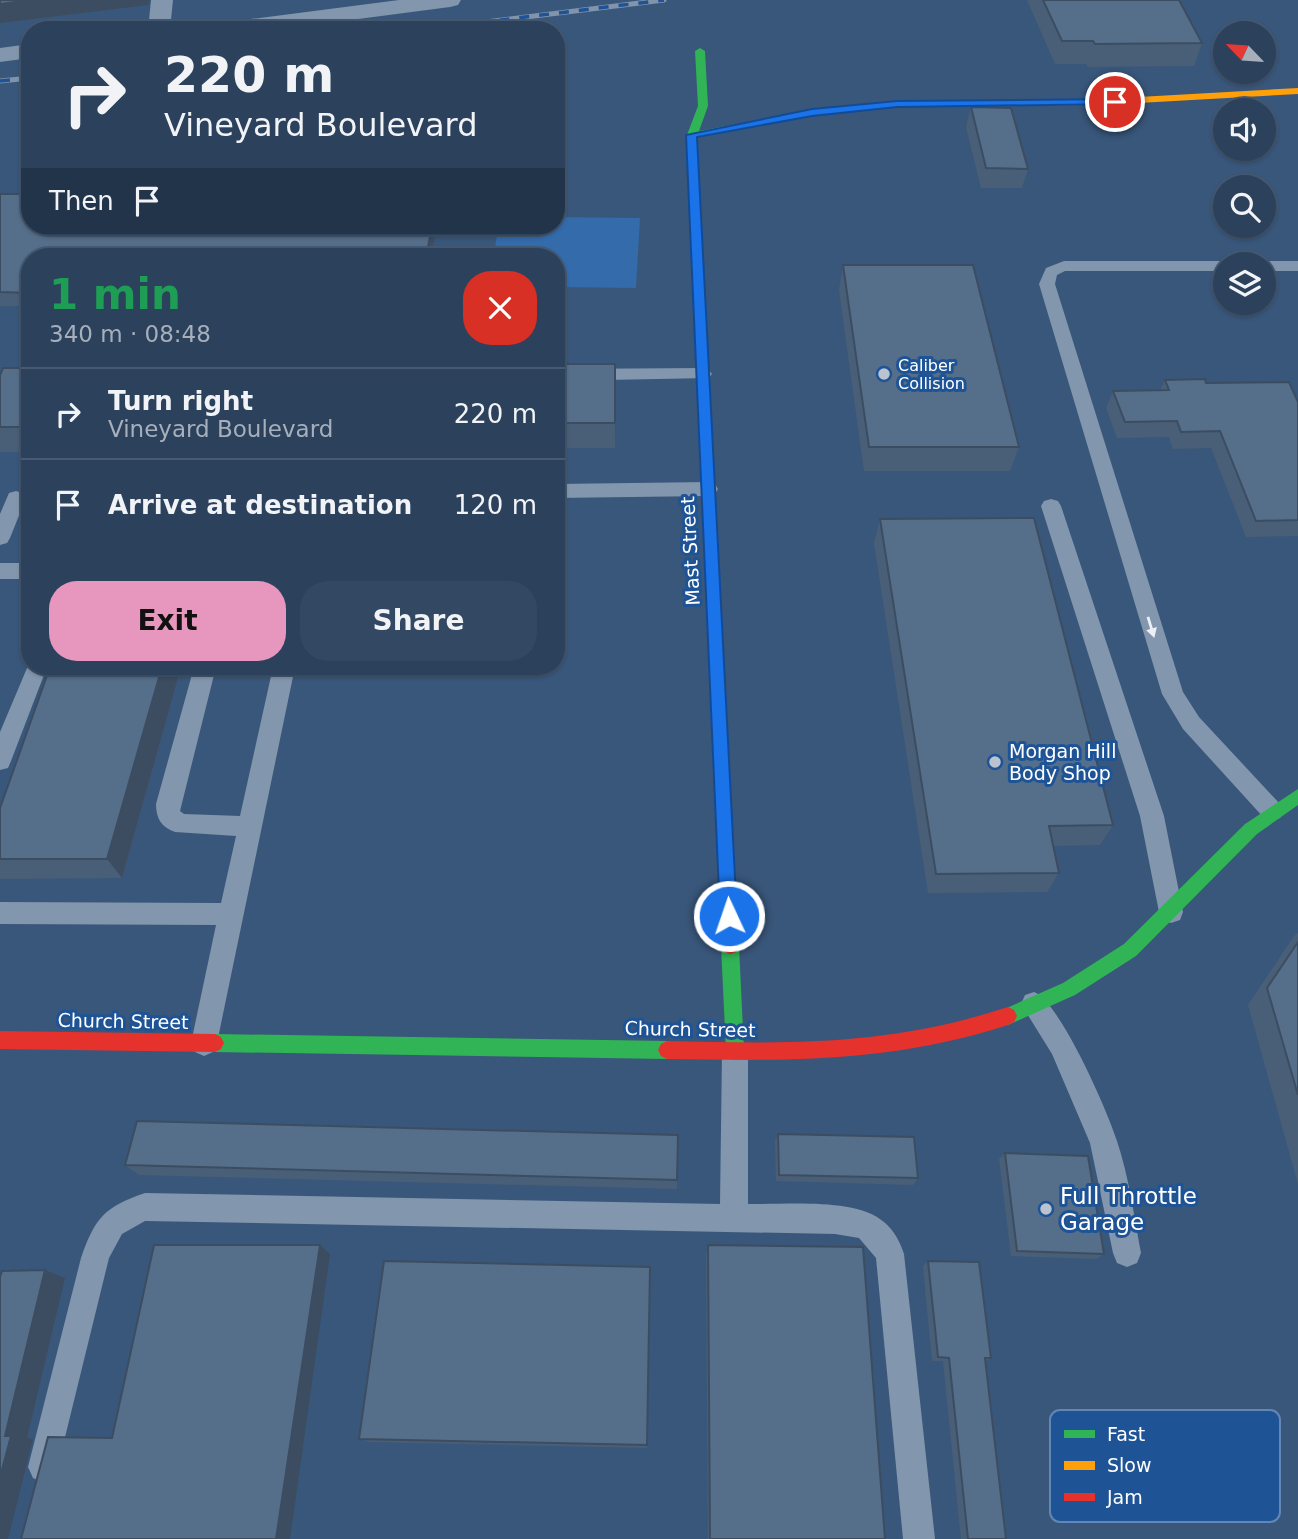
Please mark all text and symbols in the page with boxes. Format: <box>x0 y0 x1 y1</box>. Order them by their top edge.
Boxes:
north arrow <box>1213 21 1276 84</box>
map controls <box>1213 21 1276 315</box>
text: 220 m <box>164 47 334 104</box>
icon: right <box>49 49 140 140</box>
pin <box>1085 72 1145 132</box>
icon: arrive <box>1096 83 1134 121</box>
button: sound <box>1213 98 1276 161</box>
text: Vineyard Boulevard <box>164 106 478 144</box>
button: search <box>1213 175 1276 238</box>
icon: arrive <box>128 182 166 220</box>
text: Then <box>49 186 114 216</box>
button: layers <box>1213 252 1276 315</box>
text: 1 min <box>49 270 181 319</box>
button: close <box>463 271 537 345</box>
text: 340 m · 08:48 <box>49 321 211 347</box>
place label: Caliber Collision <box>898 356 965 393</box>
marker: Caliber Collision <box>876 366 892 382</box>
text: Turn right <box>108 386 253 416</box>
icon: right <box>49 395 87 433</box>
text: 220 m <box>454 399 537 429</box>
text: Vineyard Boulevard <box>108 416 333 442</box>
icon: arrive <box>49 486 87 524</box>
text: Arrive at destination <box>108 490 412 520</box>
text: 120 m <box>454 490 537 520</box>
street label: Mast Street <box>676 496 704 606</box>
button: Exit <box>49 581 286 661</box>
button: Share <box>300 581 537 661</box>
one-way arrow <box>1147 617 1157 638</box>
place label: Morgan Hill Body Shop <box>1009 740 1116 784</box>
marker: Morgan Hill Body Shop <box>987 754 1003 770</box>
position arrow <box>692 879 766 953</box>
street label: Church Street <box>57 1009 189 1033</box>
street label: Church Street <box>624 1017 756 1041</box>
place label: Full Throttle Garage <box>1060 1183 1197 1235</box>
marker: Full Throttle Garage <box>1038 1201 1054 1217</box>
legend <box>1050 1410 1280 1522</box>
text: Fast <box>1107 1423 1145 1445</box>
text: Slow <box>1107 1454 1152 1476</box>
text: Jam <box>1106 1486 1143 1508</box>

